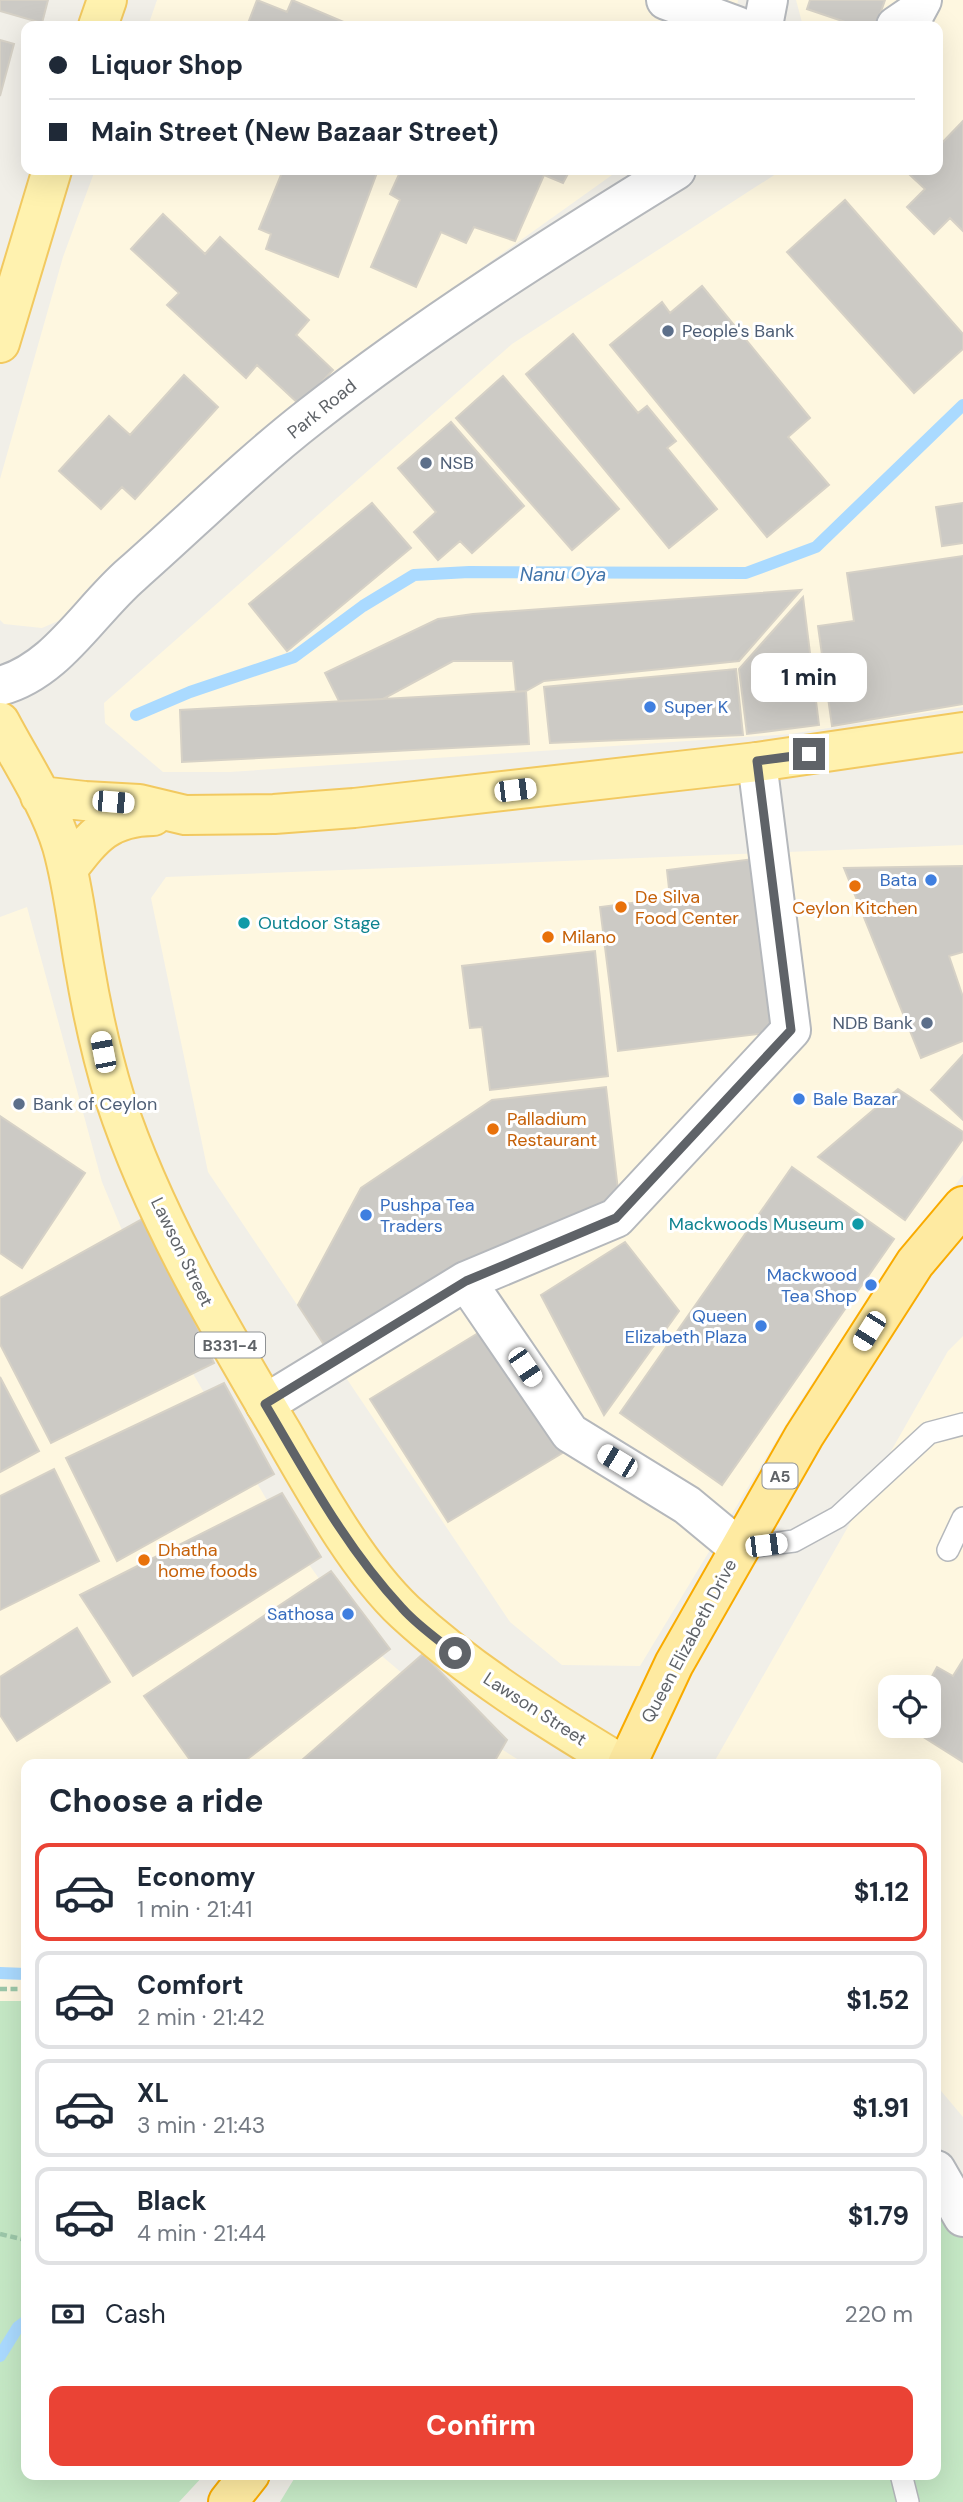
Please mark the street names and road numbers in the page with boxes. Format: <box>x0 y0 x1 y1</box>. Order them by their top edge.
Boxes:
street label: Park Road <box>282 374 362 444</box>
street label: Lawson Street <box>145 1193 219 1311</box>
road number: B331-4 <box>195 1332 265 1358</box>
road number: A5 <box>762 1464 798 1488</box>
street label: Queen Elizabeth Drive <box>636 1555 742 1727</box>
street label: Lawson Street <box>479 1667 591 1751</box>

